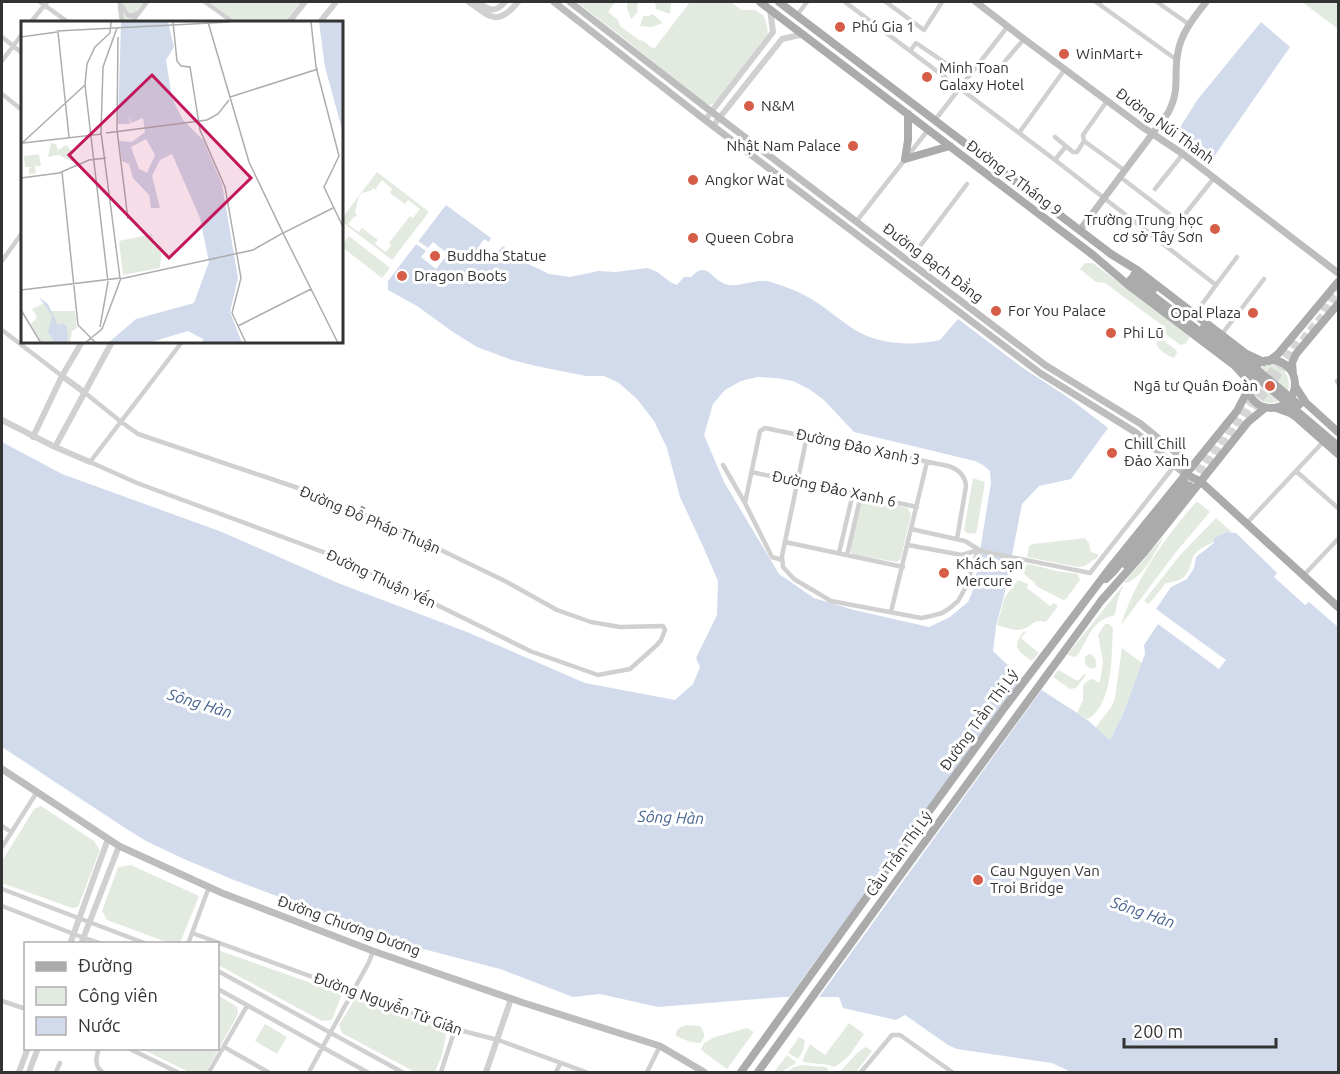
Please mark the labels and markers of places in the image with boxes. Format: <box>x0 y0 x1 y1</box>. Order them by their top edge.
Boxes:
place label: Phú Gia 1 <box>852 18 915 35</box>
marker: Phú Gia 1 <box>833 20 847 34</box>
place label: WinMart+ <box>1076 45 1143 62</box>
marker: WinMart+ <box>1057 47 1071 61</box>
place label: Minh Toan Galaxy Hotel <box>939 59 1024 93</box>
marker: Minh Toan Galaxy Hotel <box>920 70 934 84</box>
place label: N&M <box>761 97 795 114</box>
marker: N&M <box>742 99 756 113</box>
place label: Nhật Nam Palace <box>726 137 841 154</box>
marker: Nhật Nam Palace <box>846 139 860 153</box>
place label: Angkor Wat <box>705 171 784 188</box>
marker: Angkor Wat <box>686 173 700 187</box>
place label: Trường Trung học cơ sở Tây Sơn <box>1084 211 1203 245</box>
marker: Trường Trung học cơ sở Tây Sơn <box>1208 222 1222 236</box>
place label: Queen Cobra <box>705 229 794 246</box>
marker: Queen Cobra <box>686 231 700 245</box>
place label: Buddha Statue <box>447 247 547 264</box>
marker: Buddha Statue <box>428 249 442 263</box>
place label: Dragon Boots <box>414 267 507 284</box>
marker: Dragon Boots <box>395 269 409 283</box>
place label: For You Palace <box>1008 302 1106 319</box>
marker: For You Palace <box>989 304 1003 318</box>
place label: Opal Plaza <box>1170 304 1241 321</box>
marker: Opal Plaza <box>1246 306 1260 320</box>
place label: Phi Lũ <box>1123 324 1164 341</box>
marker: Phi Lũ <box>1104 326 1118 340</box>
place label: Ngã tư Quân Đoàn <box>1134 377 1258 394</box>
marker: Ngã tư Quân Đoàn <box>1263 379 1277 393</box>
place label: Chill Chill Đảo Xanh <box>1124 435 1189 469</box>
marker: Chill Chill Đảo Xanh <box>1105 446 1119 460</box>
place label: Khách sạn Mercure <box>956 555 1023 589</box>
marker: Khách sạn Mercure <box>937 566 951 580</box>
place label: Cau Nguyen Van Troi Bridge <box>990 862 1100 896</box>
marker: Cau Nguyen Van Troi Bridge <box>971 873 985 887</box>

